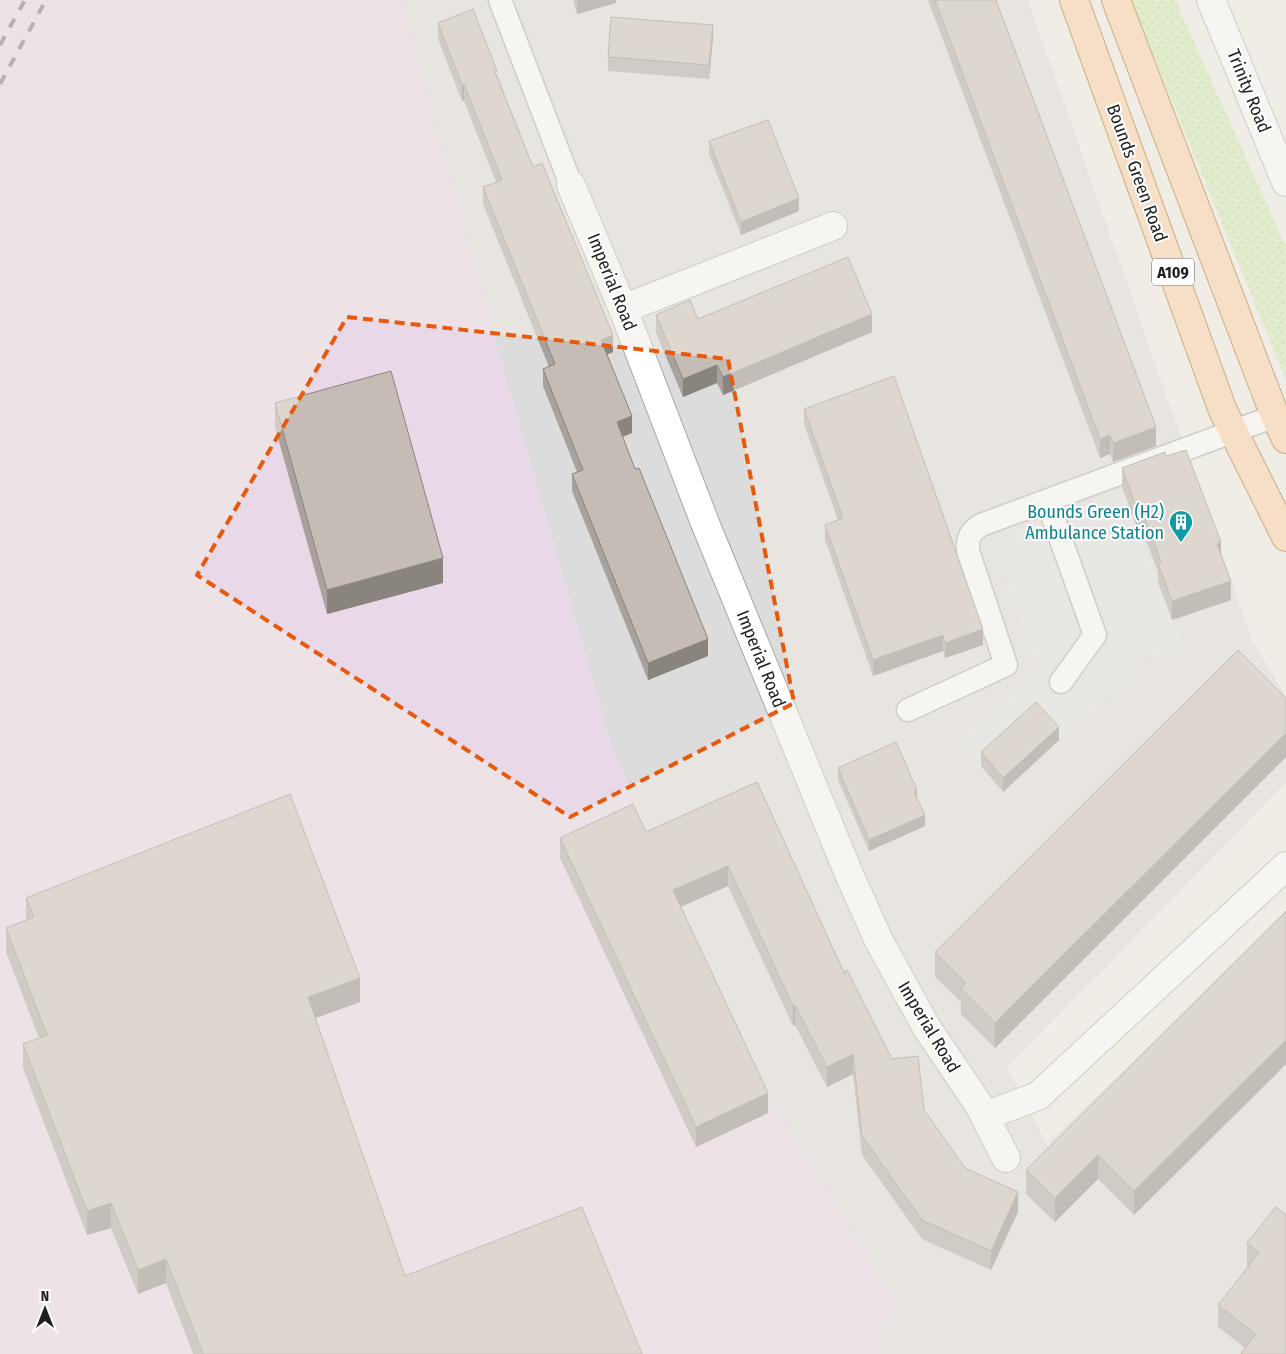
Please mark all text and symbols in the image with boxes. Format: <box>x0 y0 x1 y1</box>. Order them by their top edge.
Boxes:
street label: Trinity Road <box>1222 46 1276 136</box>
street label: Bounds Green Road <box>1102 101 1172 245</box>
street label: Imperial Road <box>583 230 641 334</box>
road number: A109 <box>1152 258 1194 286</box>
place label: Bounds Green (H2) Ambulance Station <box>1025 501 1164 544</box>
building icon: Bounds Green (H2) Ambulance Station <box>1168 509 1194 543</box>
street label: Imperial Road <box>732 607 790 711</box>
street label: Imperial Road <box>893 977 965 1077</box>
north arrow <box>20 1284 70 1334</box>
text: N <box>41 1288 49 1305</box>

